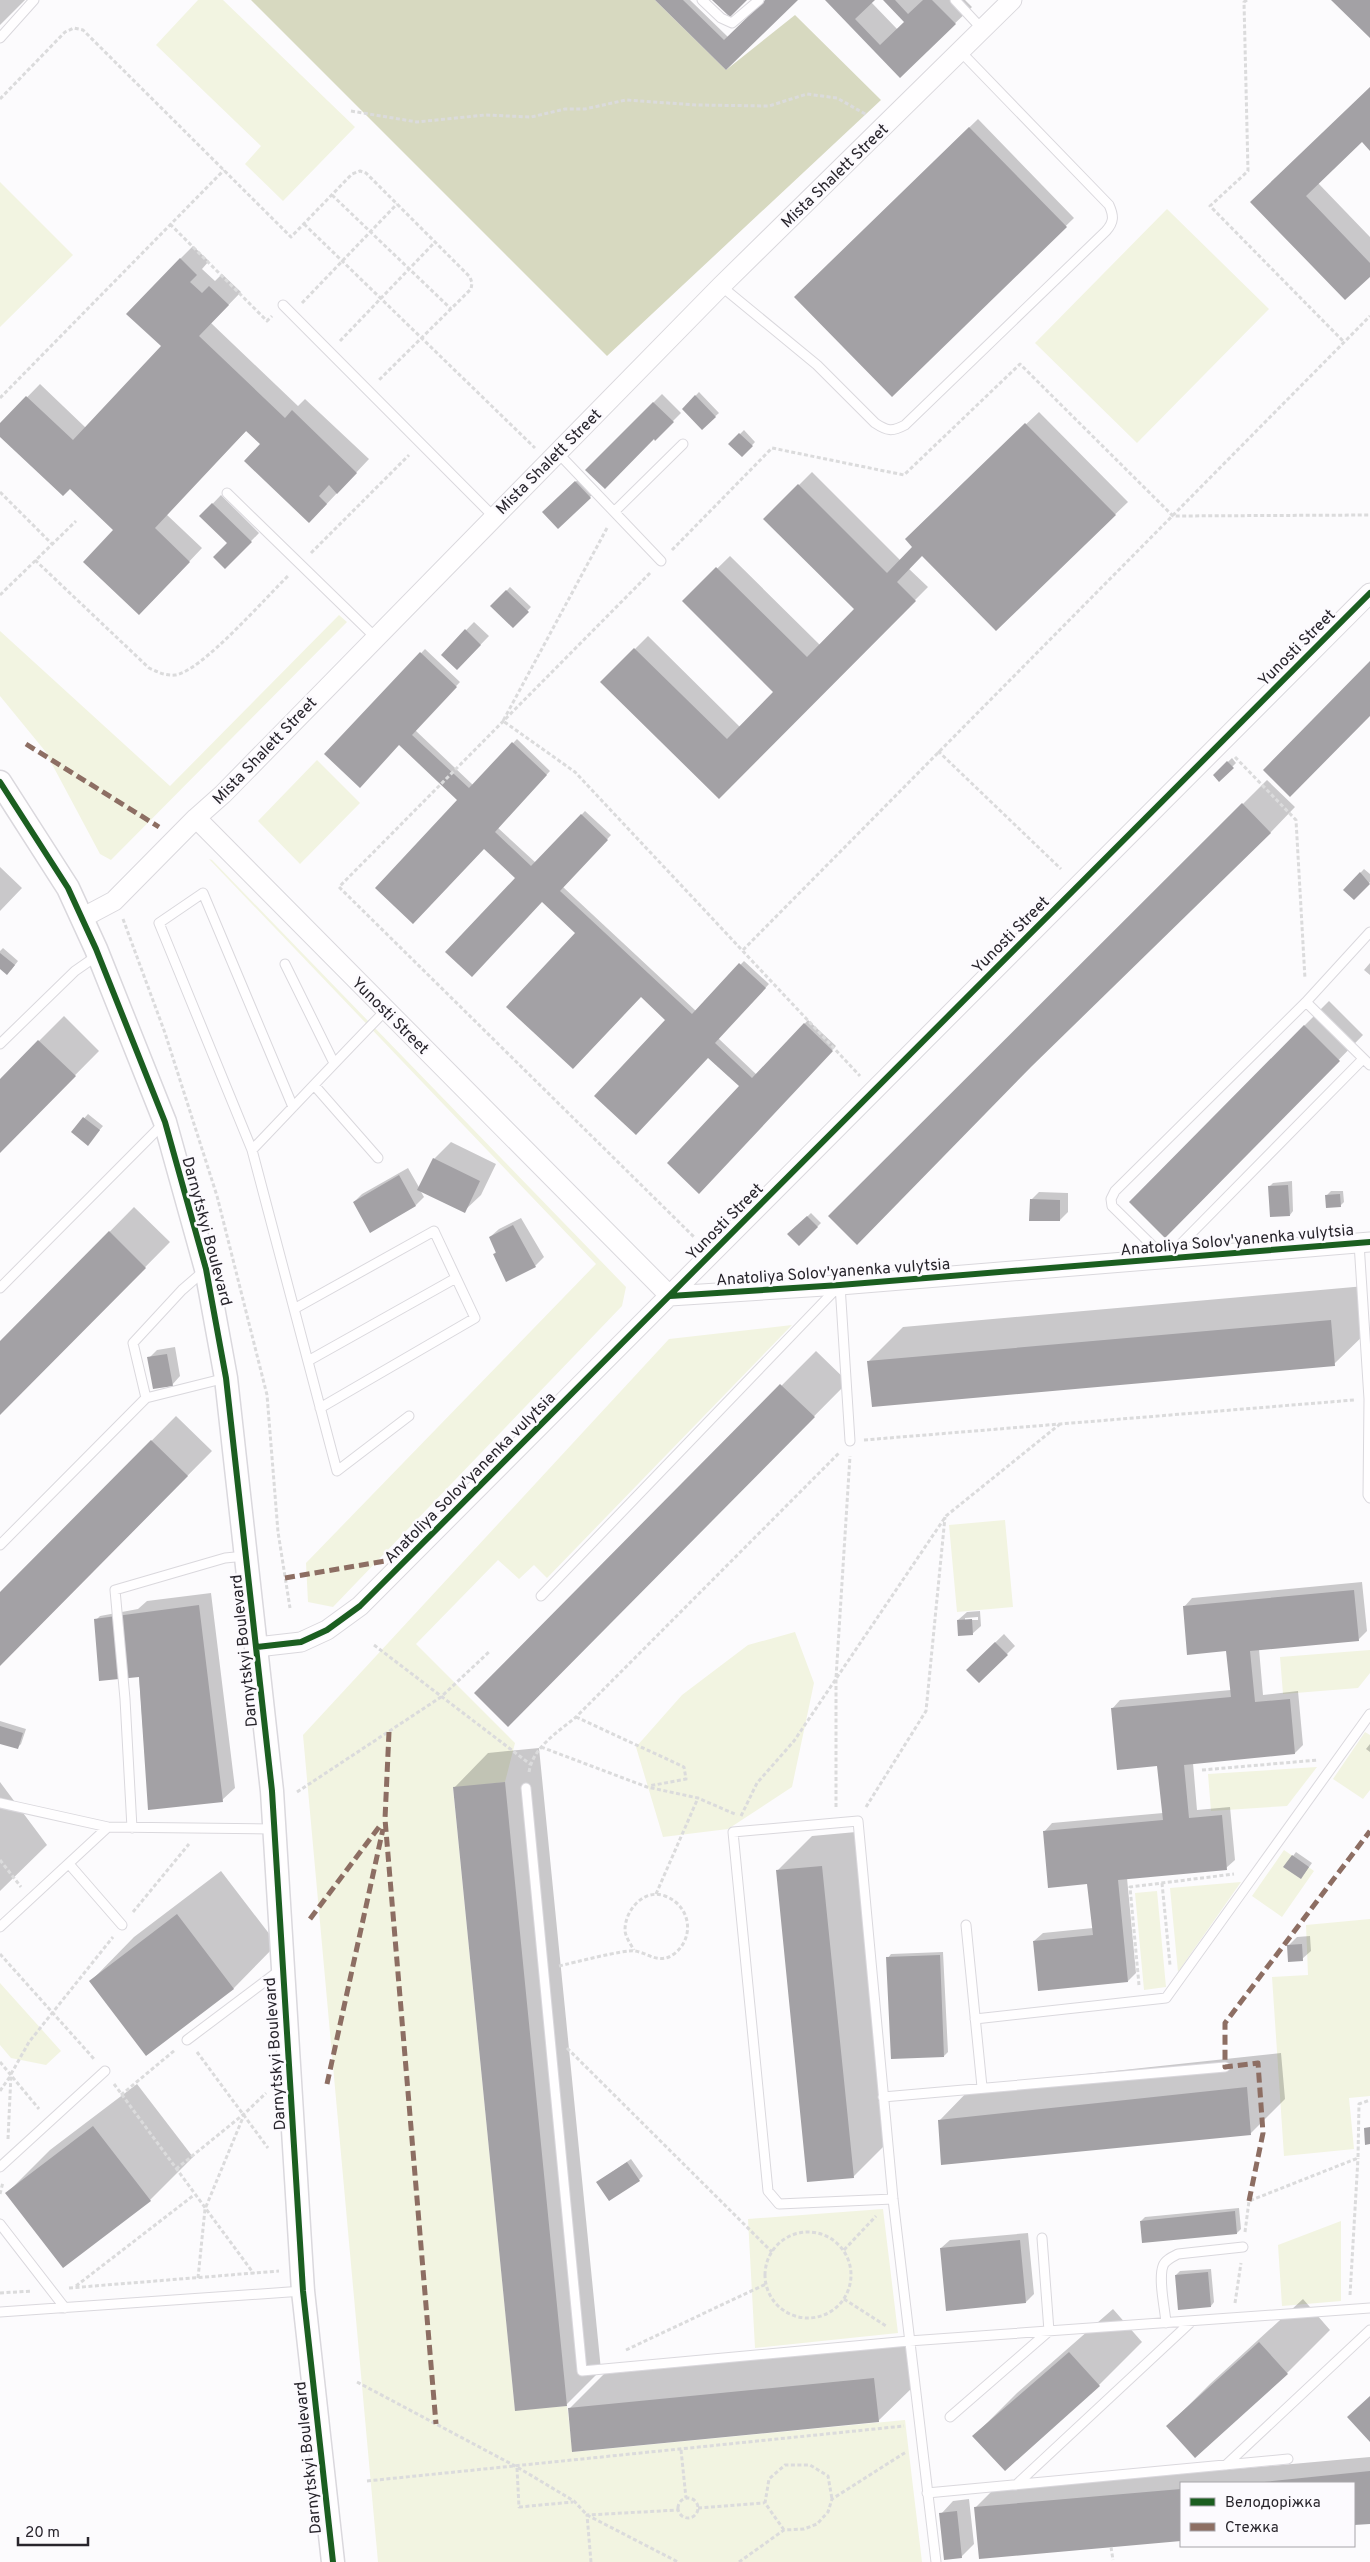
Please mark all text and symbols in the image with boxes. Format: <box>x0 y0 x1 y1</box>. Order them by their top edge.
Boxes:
street label: Mista Shalett Street <box>777 120 893 233</box>
street label: Mista Shalett Street <box>492 405 607 520</box>
street label: Yunosti Street <box>1255 606 1340 691</box>
street label: Mista Shalett Street <box>209 693 322 809</box>
street label: Yunosti Street <box>969 893 1054 978</box>
street label: Yunosti Street <box>347 974 432 1059</box>
street label: Darnytskyi Boulevard <box>177 1155 236 1308</box>
street label: Yunosti Street <box>683 1180 768 1265</box>
street label: Anatoliya Solov'yanenka vulytsia <box>1120 1221 1355 1261</box>
street label: Anatoliya Solov'yanenka vulytsia <box>716 1255 951 1291</box>
street label: Anatoliya Solov'yanenka vulytsia <box>380 1388 560 1568</box>
street label: Darnytskyi Boulevard <box>227 1574 263 1728</box>
street label: Darnytskyi Boulevard <box>261 1977 291 2131</box>
street label: Darnytskyi Boulevard <box>291 2381 327 2535</box>
legend <box>1180 2482 1355 2547</box>
text: Велодоріжка <box>1225 2494 1321 2513</box>
scale bar <box>18 2514 88 2546</box>
text: Стежка <box>1225 2519 1279 2538</box>
text: 20 m <box>25 2524 60 2543</box>

